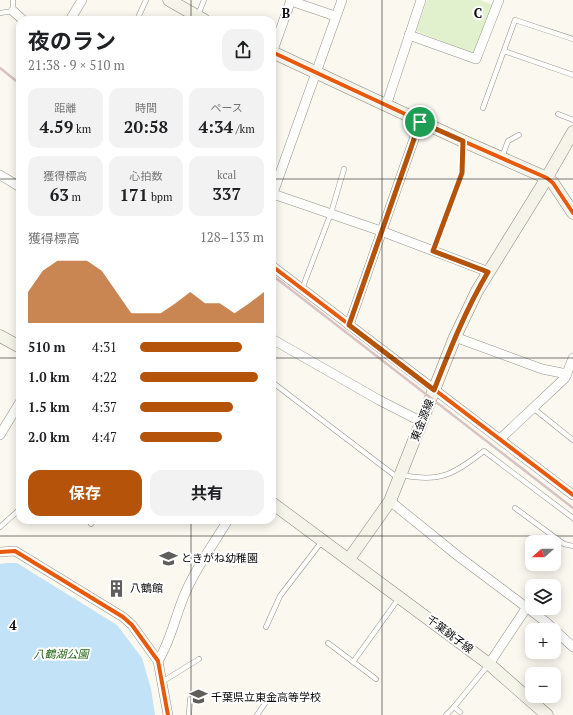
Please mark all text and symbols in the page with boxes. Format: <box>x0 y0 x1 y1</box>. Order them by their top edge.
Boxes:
text: B <box>282 4 290 22</box>
text: C <box>474 4 482 22</box>
text: 夜のラン <box>28 26 116 55</box>
button: share <box>222 29 264 71</box>
text: 21:38 · 9 × 510 m <box>28 56 125 74</box>
text: 距離 <box>54 101 76 115</box>
text: 時間 <box>135 101 157 115</box>
text: ペース <box>210 101 243 115</box>
pin <box>403 105 437 139</box>
icon: arrive <box>409 111 431 133</box>
text: 4.59 <box>39 115 73 138</box>
text: 20:58 <box>124 115 168 138</box>
text: 4:34 <box>199 115 233 138</box>
text: km <box>73 122 91 136</box>
text: /km <box>233 122 255 136</box>
text: kcal <box>217 168 236 182</box>
text: 獲得標高 <box>43 169 87 183</box>
text: 心拍数 <box>129 169 162 183</box>
text: 337 <box>212 182 241 205</box>
text: 63 <box>50 183 69 206</box>
text: 171 <box>119 183 148 206</box>
text: m <box>69 190 81 204</box>
text: bpm <box>148 190 173 204</box>
text: 128–133 m <box>200 228 264 246</box>
text: 獲得標高 <box>28 229 80 247</box>
text: 510 m <box>28 338 66 356</box>
text: 4:31 <box>92 338 117 356</box>
text: 1.0 km <box>28 368 70 386</box>
text: 4:22 <box>92 368 117 386</box>
street label: 東金源線 <box>408 397 436 443</box>
text: 1.5 km <box>28 398 70 416</box>
text: 4:37 <box>92 398 117 416</box>
text: 2.0 km <box>28 428 70 446</box>
text: 4:47 <box>92 428 117 446</box>
button: 保存 <box>28 470 142 516</box>
button: 共有 <box>150 470 264 516</box>
north arrow <box>525 535 561 571</box>
map controls <box>525 535 561 703</box>
school or university icon: ときがね幼稚園 <box>158 548 178 568</box>
place label: ときがね幼稚園 <box>181 551 258 565</box>
building icon: 八鶴館 <box>107 578 127 598</box>
button: layers <box>525 579 561 615</box>
place label: 八鶴館 <box>130 581 163 595</box>
street label: 千葉銚子線 <box>424 612 476 656</box>
text: 4 <box>9 616 17 634</box>
button: + <box>525 623 561 659</box>
park label: 八鶴湖公園 <box>34 647 90 661</box>
button: − <box>525 667 561 703</box>
school or university icon: 千葉県立東金高等学校 <box>188 687 208 707</box>
place label: 千葉県立東金高等学校 <box>211 690 321 704</box>

